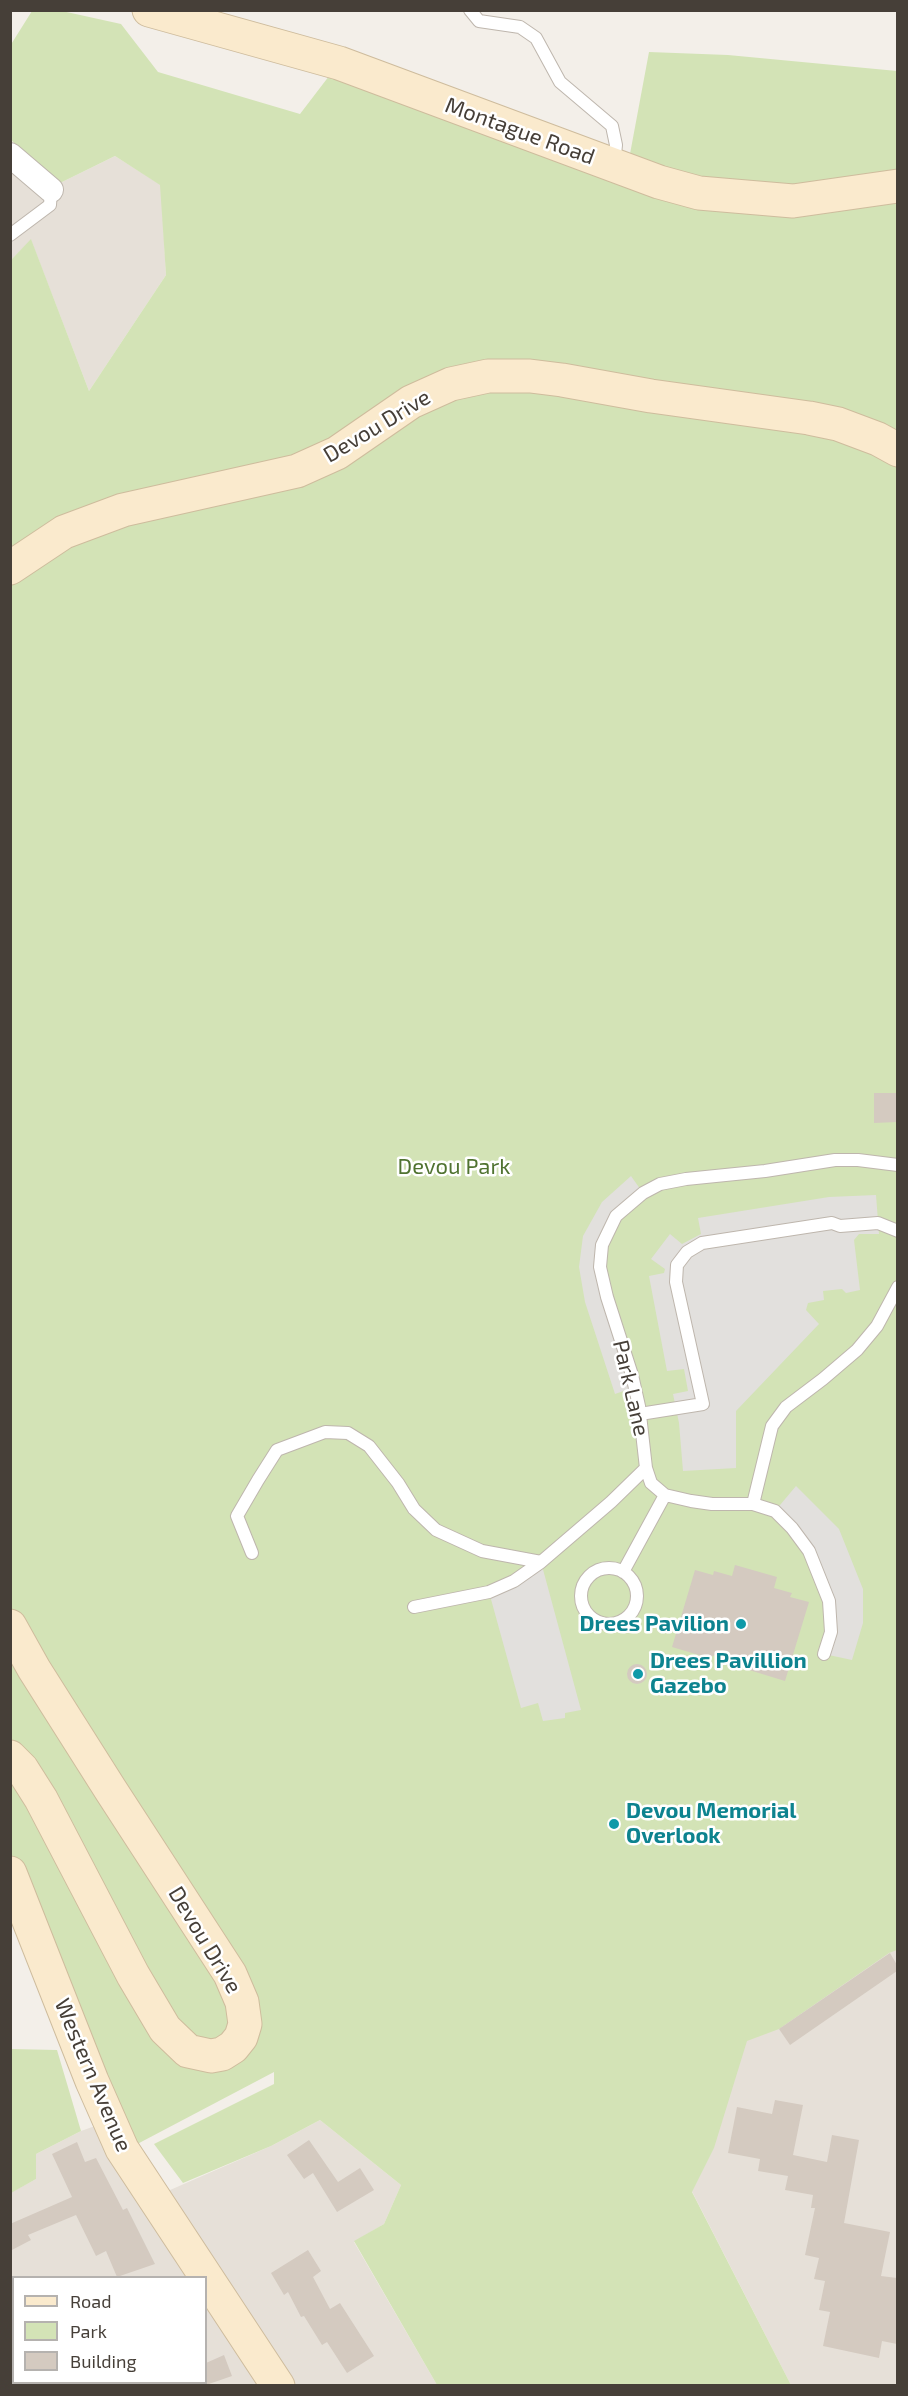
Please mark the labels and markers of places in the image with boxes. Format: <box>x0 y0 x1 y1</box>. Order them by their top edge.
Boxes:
place label: Drees Pavilion <box>580 1611 729 1637</box>
marker: Drees Pavilion <box>734 1617 748 1631</box>
place label: Drees Pavillion Gazebo <box>650 1648 807 1700</box>
marker: Drees Pavillion Gazebo <box>631 1667 645 1681</box>
place label: Devou Memorial Overlook <box>626 1798 796 1850</box>
marker: Devou Memorial Overlook <box>607 1817 621 1831</box>

